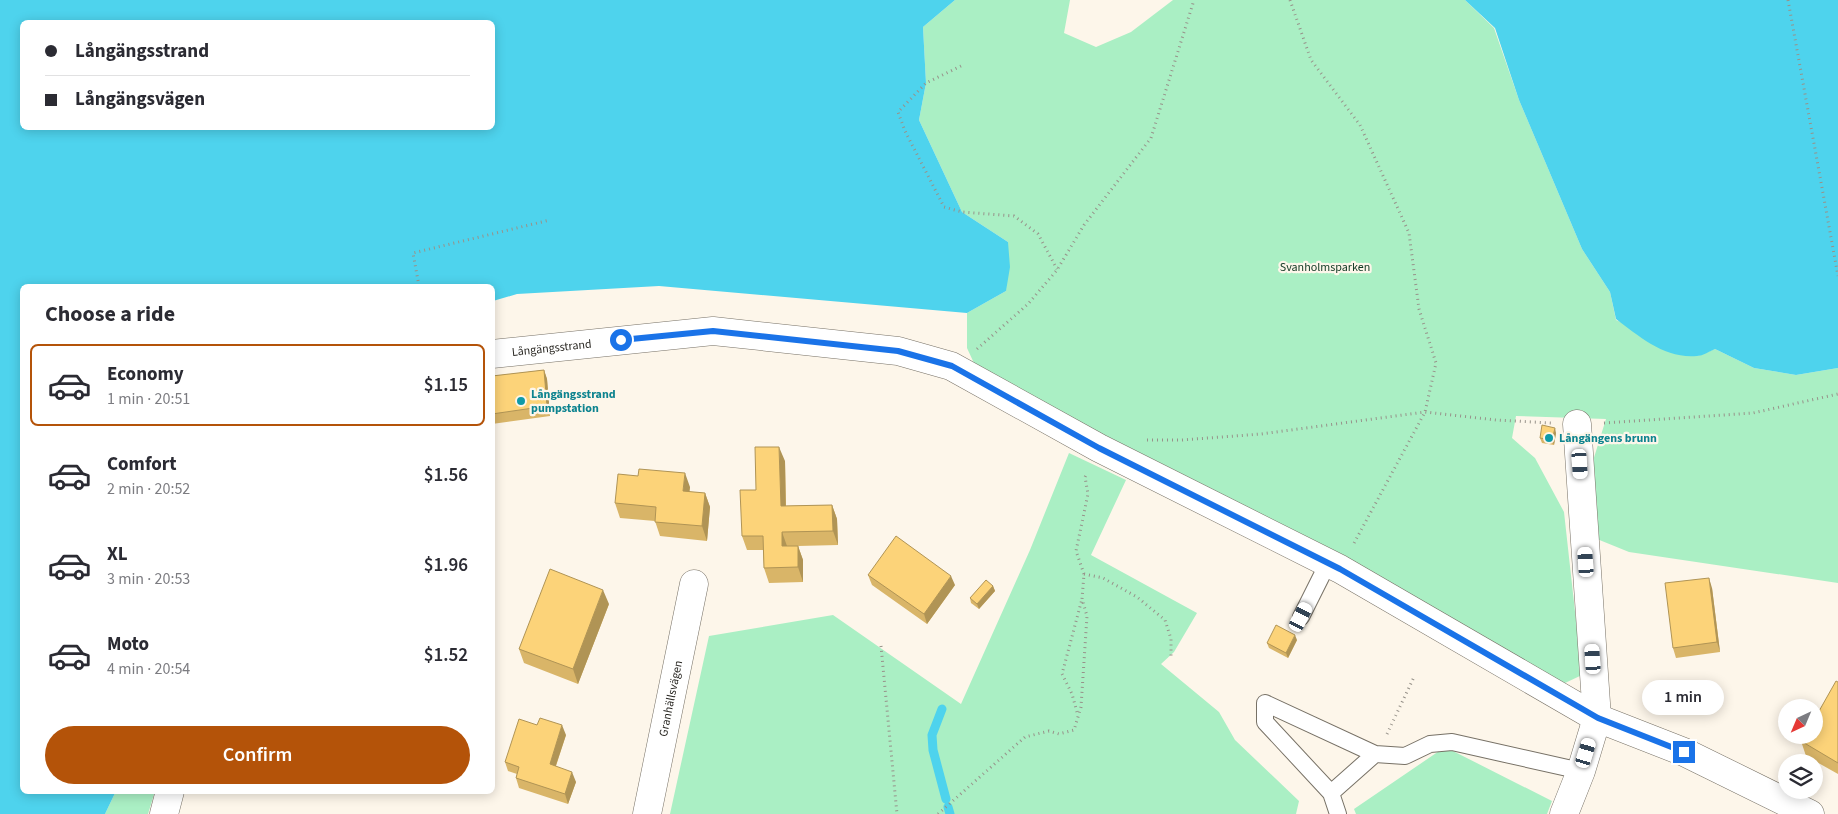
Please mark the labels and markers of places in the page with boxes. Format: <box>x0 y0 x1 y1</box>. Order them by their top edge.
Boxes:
place label: Långängsstrand pumpstation <box>531 386 616 417</box>
marker: Långängsstrand pumpstation <box>515 395 527 407</box>
place label: Långängens brunn <box>1559 430 1657 447</box>
marker: Långängens brunn <box>1543 432 1555 444</box>

